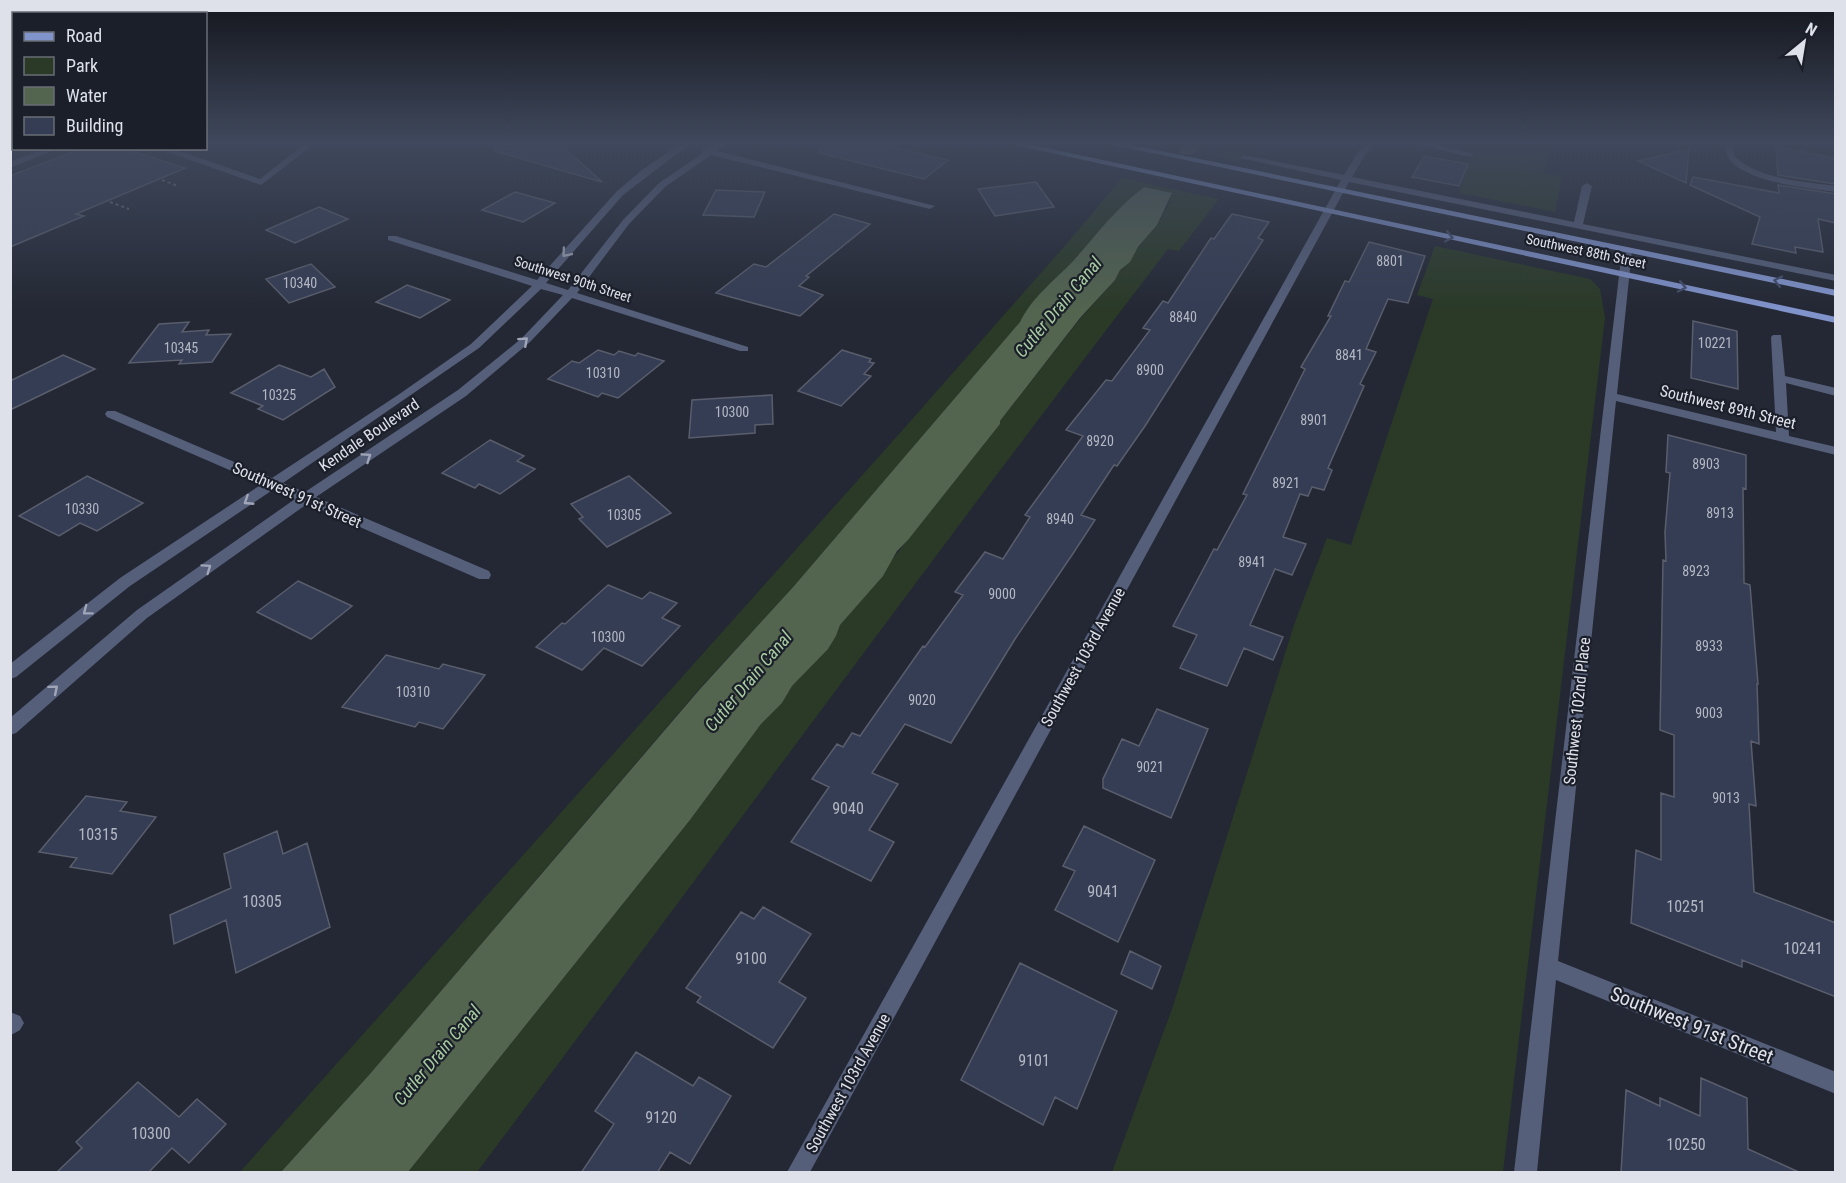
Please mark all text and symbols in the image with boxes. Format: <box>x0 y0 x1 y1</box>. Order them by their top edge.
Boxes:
legend <box>12 12 207 150</box>
north arrow <box>1774 12 1834 72</box>
text: N <box>1802 19 1820 40</box>
text: Road <box>66 25 102 46</box>
text: Park <box>66 55 98 76</box>
text: Water <box>66 85 108 106</box>
text: Building <box>66 115 123 136</box>
one-way arrow <box>1444 230 1454 243</box>
street label: Southwest 88th Street <box>1525 230 1647 272</box>
one-way arrow <box>562 246 573 257</box>
water label: Cutler Drain Canal <box>1010 252 1107 361</box>
street label: Southwest 90th Street <box>512 253 634 305</box>
house number: 8801 <box>1376 253 1404 269</box>
house number: 10340 <box>283 275 317 291</box>
one-way arrow <box>1773 275 1783 288</box>
one-way arrow <box>1677 280 1687 293</box>
house number: 8840 <box>1169 309 1197 325</box>
house number: 10221 <box>1698 335 1732 351</box>
one-way arrow <box>517 337 528 348</box>
house number: 10345 <box>164 340 198 356</box>
house number: 8841 <box>1335 347 1363 363</box>
house number: 8900 <box>1136 362 1164 378</box>
house number: 10310 <box>586 365 620 381</box>
street label: Southwest 89th Street <box>1658 381 1798 433</box>
house number: 10325 <box>262 387 296 403</box>
street label: Kendale Boulevard <box>315 394 423 476</box>
house number: 10300 <box>715 404 749 420</box>
house number: 8901 <box>1300 412 1328 428</box>
house number: 8920 <box>1086 433 1114 449</box>
one-way arrow <box>360 453 371 464</box>
house number: 8903 <box>1692 456 1720 472</box>
street label: Southwest 91st Street <box>230 458 365 532</box>
house number: 8921 <box>1272 475 1300 491</box>
one-way arrow <box>244 493 254 505</box>
house number: 10330 <box>65 501 99 517</box>
house number: 8913 <box>1706 505 1734 521</box>
house number: 10305 <box>607 507 641 523</box>
house number: 8940 <box>1046 511 1074 527</box>
house number: 8941 <box>1238 554 1266 570</box>
house number: 8923 <box>1682 563 1710 579</box>
one-way arrow <box>200 564 211 575</box>
street label: Southwest 103rd Avenue <box>1037 584 1129 730</box>
house number: 9000 <box>988 586 1016 602</box>
one-way arrow <box>83 604 94 615</box>
water label: Cutler Drain Canal <box>700 626 797 735</box>
house number: 10300 <box>591 629 625 645</box>
street label: Southwest 102nd Place <box>1560 636 1594 786</box>
house number: 8933 <box>1695 638 1723 654</box>
house number: 10310 <box>396 684 430 700</box>
one-way arrow <box>47 685 58 696</box>
house number: 9020 <box>908 692 936 708</box>
house number: 9003 <box>1695 705 1723 721</box>
house number: 9021 <box>1136 759 1164 775</box>
house number: 9013 <box>1712 790 1740 806</box>
house number: 9040 <box>832 799 864 818</box>
house number: 10315 <box>78 825 118 844</box>
house number: 9041 <box>1087 882 1119 901</box>
house number: 10305 <box>242 892 282 911</box>
house number: 10251 <box>1666 897 1706 916</box>
house number: 10241 <box>1783 939 1823 958</box>
house number: 9100 <box>735 949 767 968</box>
street label: Southwest 91st Street <box>1607 981 1777 1069</box>
water label: Cutler Drain Canal <box>389 1000 486 1109</box>
street label: Southwest 103rd Avenue <box>802 1010 894 1156</box>
house number: 9101 <box>1018 1051 1050 1070</box>
house number: 9120 <box>645 1108 677 1127</box>
house number: 10300 <box>131 1124 171 1143</box>
house number: 10250 <box>1666 1135 1706 1154</box>

